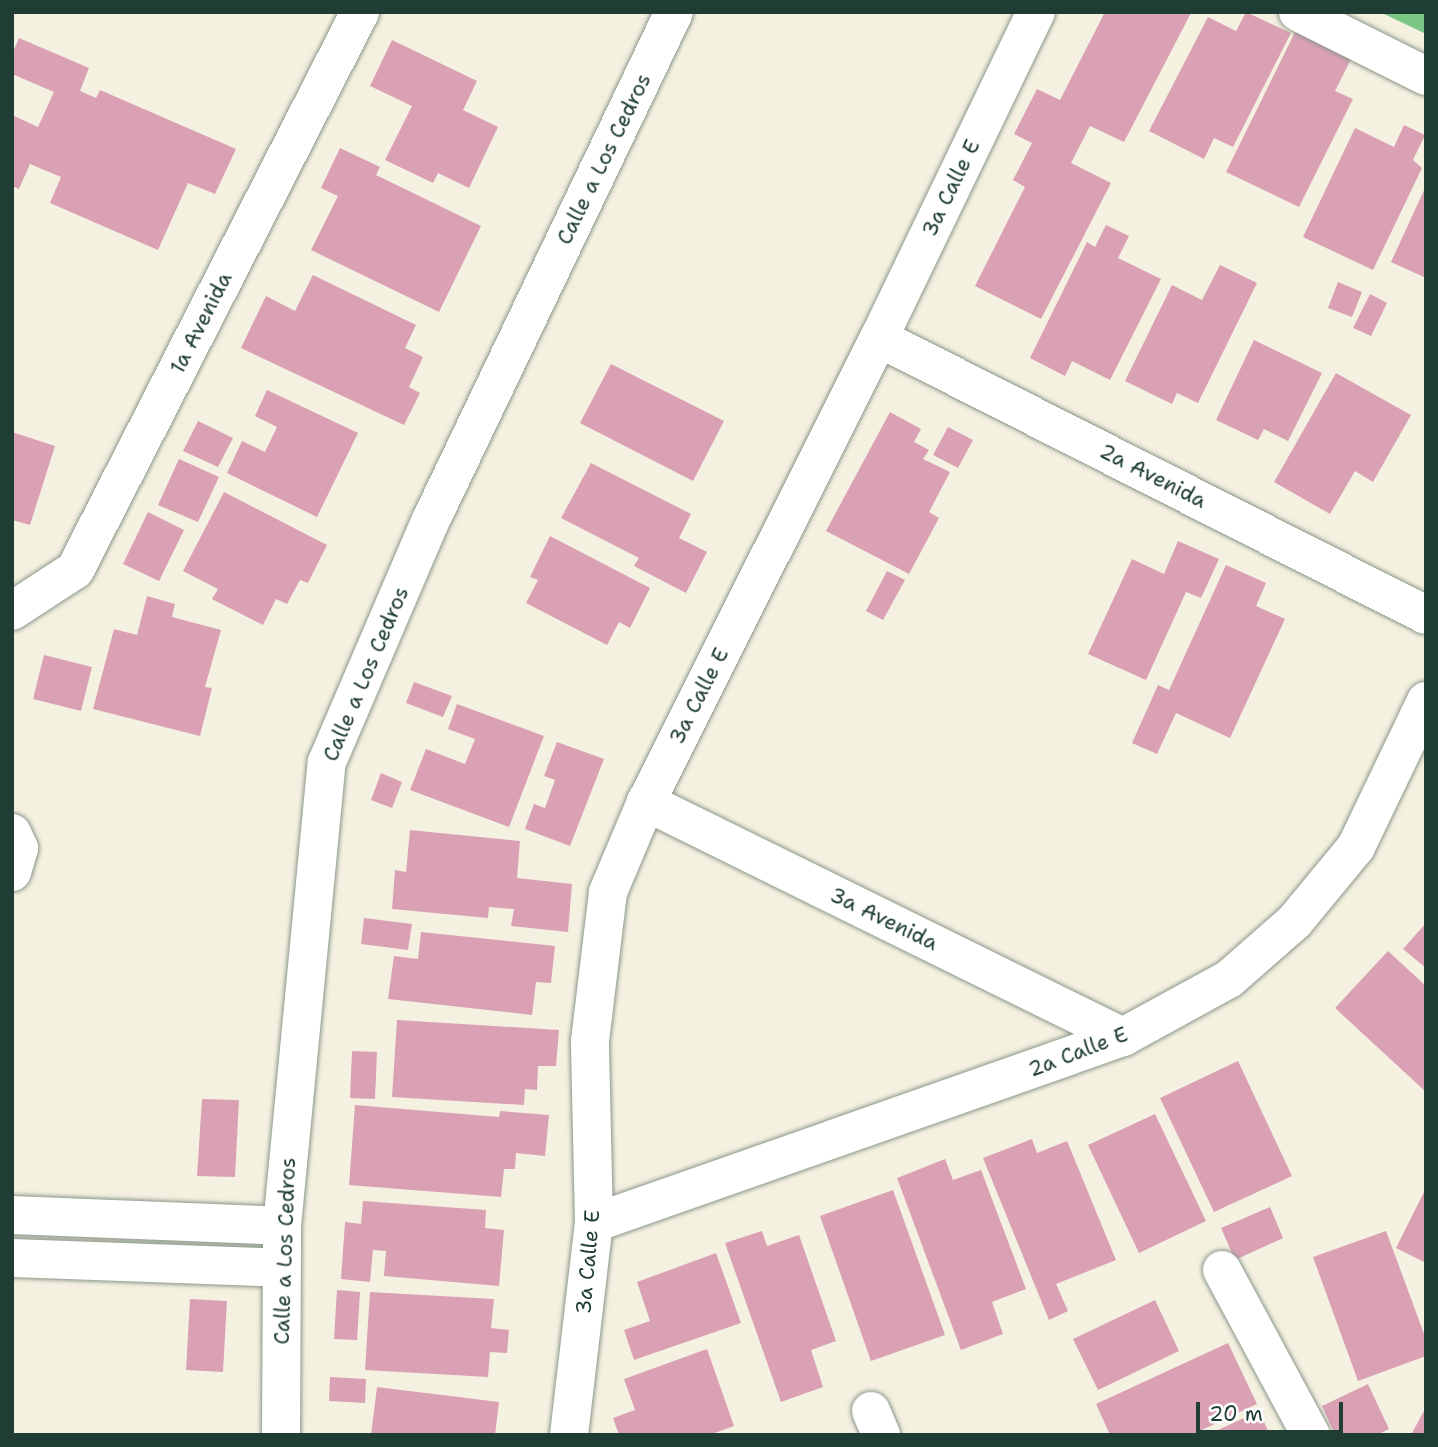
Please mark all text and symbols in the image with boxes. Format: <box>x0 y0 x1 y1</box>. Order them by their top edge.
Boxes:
street label: Calle a Los Cedros <box>552 69 656 249</box>
street label: 3a Calle E <box>917 135 985 241</box>
street label: 1a Avenida <box>165 268 237 378</box>
street label: 2a Avenida <box>1095 438 1211 514</box>
street label: Calle a Los Cedros <box>318 583 414 765</box>
street label: 3a Calle E <box>664 644 734 748</box>
street label: 3a Avenida <box>826 882 942 956</box>
street label: 2a Calle E <box>1025 1022 1131 1082</box>
street label: Calle a Los Cedros <box>269 1157 301 1345</box>
street label: 3a Calle E <box>571 1209 605 1315</box>
scale bar <box>1200 1388 1347 1432</box>
text: 20 m <box>1209 1400 1263 1428</box>

